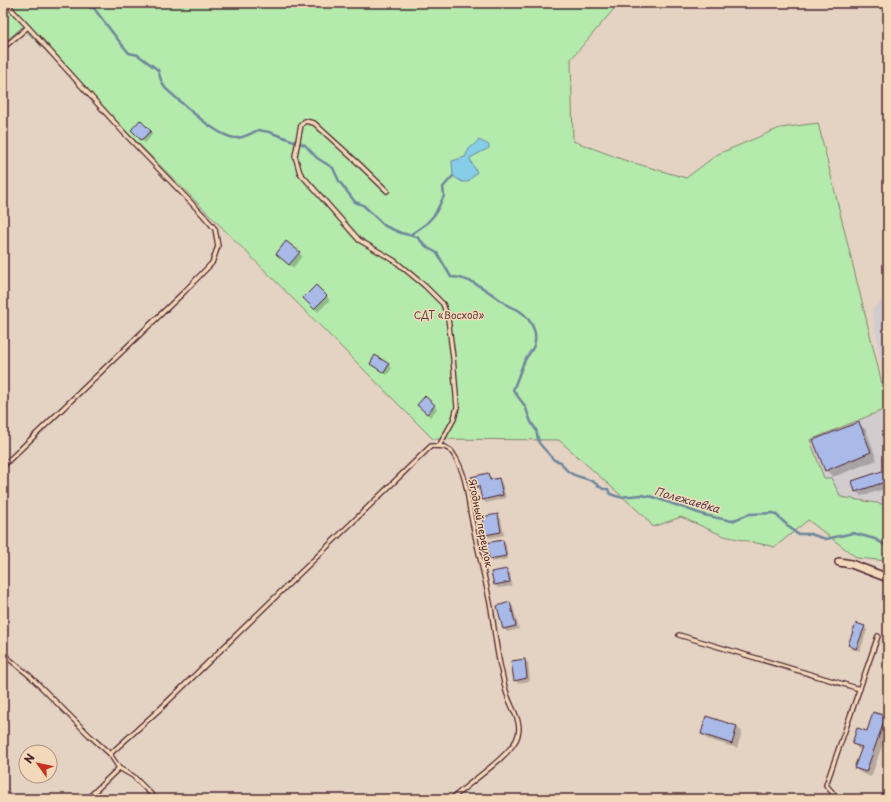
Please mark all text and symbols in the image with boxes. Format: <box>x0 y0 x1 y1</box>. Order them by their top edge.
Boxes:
park label: СДТ «Восход» <box>414 307 484 322</box>
street label: Ягодный переулок <box>465 478 497 569</box>
water label: Полежаевка <box>653 482 723 517</box>
north arrow <box>18 744 58 784</box>
text: N <box>20 750 39 767</box>

